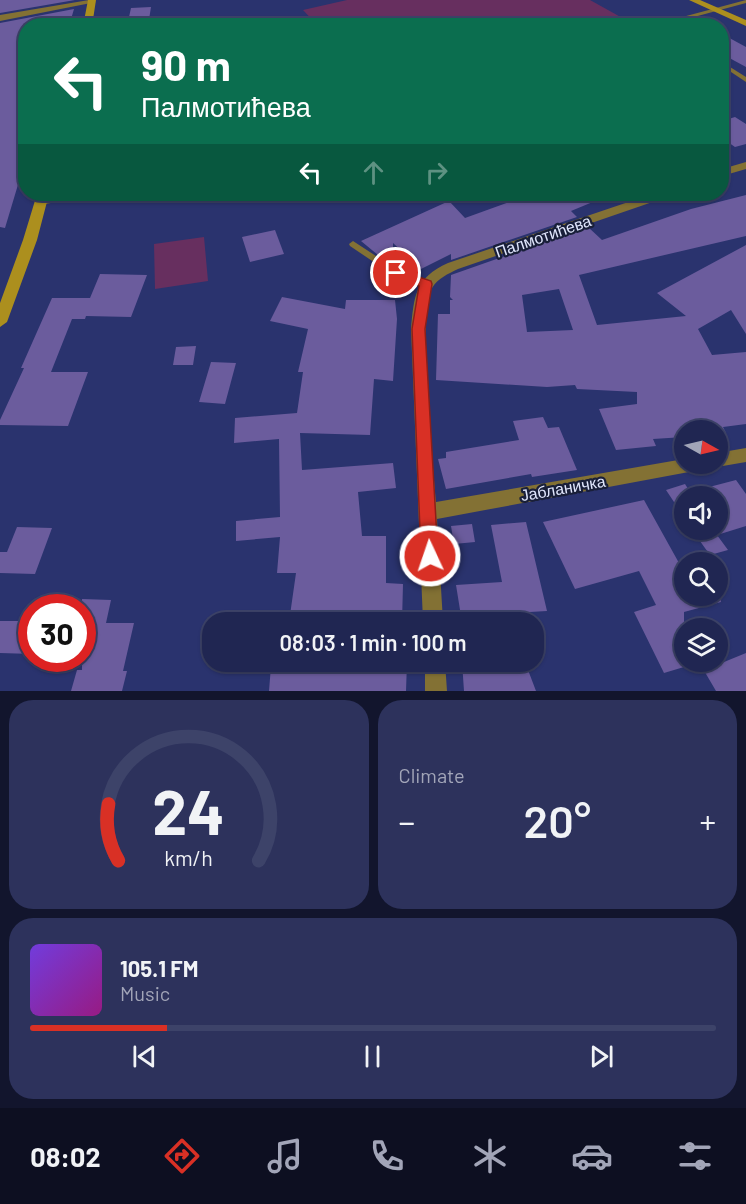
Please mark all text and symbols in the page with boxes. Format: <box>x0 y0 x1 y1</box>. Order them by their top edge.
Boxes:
text: 90 m <box>141 39 231 89</box>
icon: left <box>42 42 120 120</box>
text: Палмотићева <box>141 90 311 122</box>
icon: left <box>294 156 327 189</box>
icon: ahead <box>357 156 390 189</box>
icon: right <box>420 156 453 189</box>
street label: Палмотићева <box>492 210 594 261</box>
pin <box>370 247 421 298</box>
icon: arrive <box>379 256 412 289</box>
north arrow <box>674 420 728 474</box>
map controls <box>674 420 728 672</box>
street label: Јабланичка <box>519 471 607 504</box>
button: sound <box>674 486 728 540</box>
position arrow <box>398 524 462 588</box>
button: search <box>674 552 728 606</box>
speed limit sign: 30 <box>18 594 96 672</box>
button: layers <box>674 618 728 672</box>
text: 08:03 · 1 min · 100 m <box>279 629 467 655</box>
text: Climate <box>399 763 465 787</box>
text: 24 <box>152 773 225 847</box>
text: 20° <box>524 793 591 847</box>
text: − <box>399 801 415 841</box>
text: + <box>700 801 716 841</box>
text: km/h <box>164 846 213 871</box>
text: 105.1 FM <box>120 955 198 981</box>
text: Music <box>120 981 170 1005</box>
icon: previous <box>128 1040 161 1073</box>
icon: pause <box>356 1040 389 1073</box>
icon: next <box>585 1040 618 1073</box>
icon: directions <box>161 1135 203 1177</box>
icon: music <box>264 1135 306 1177</box>
icon: phone <box>366 1135 408 1177</box>
icon: climate <box>469 1135 511 1177</box>
icon: car <box>571 1135 613 1177</box>
icon: filters <box>674 1135 716 1177</box>
text: 08:02 <box>30 1140 101 1172</box>

